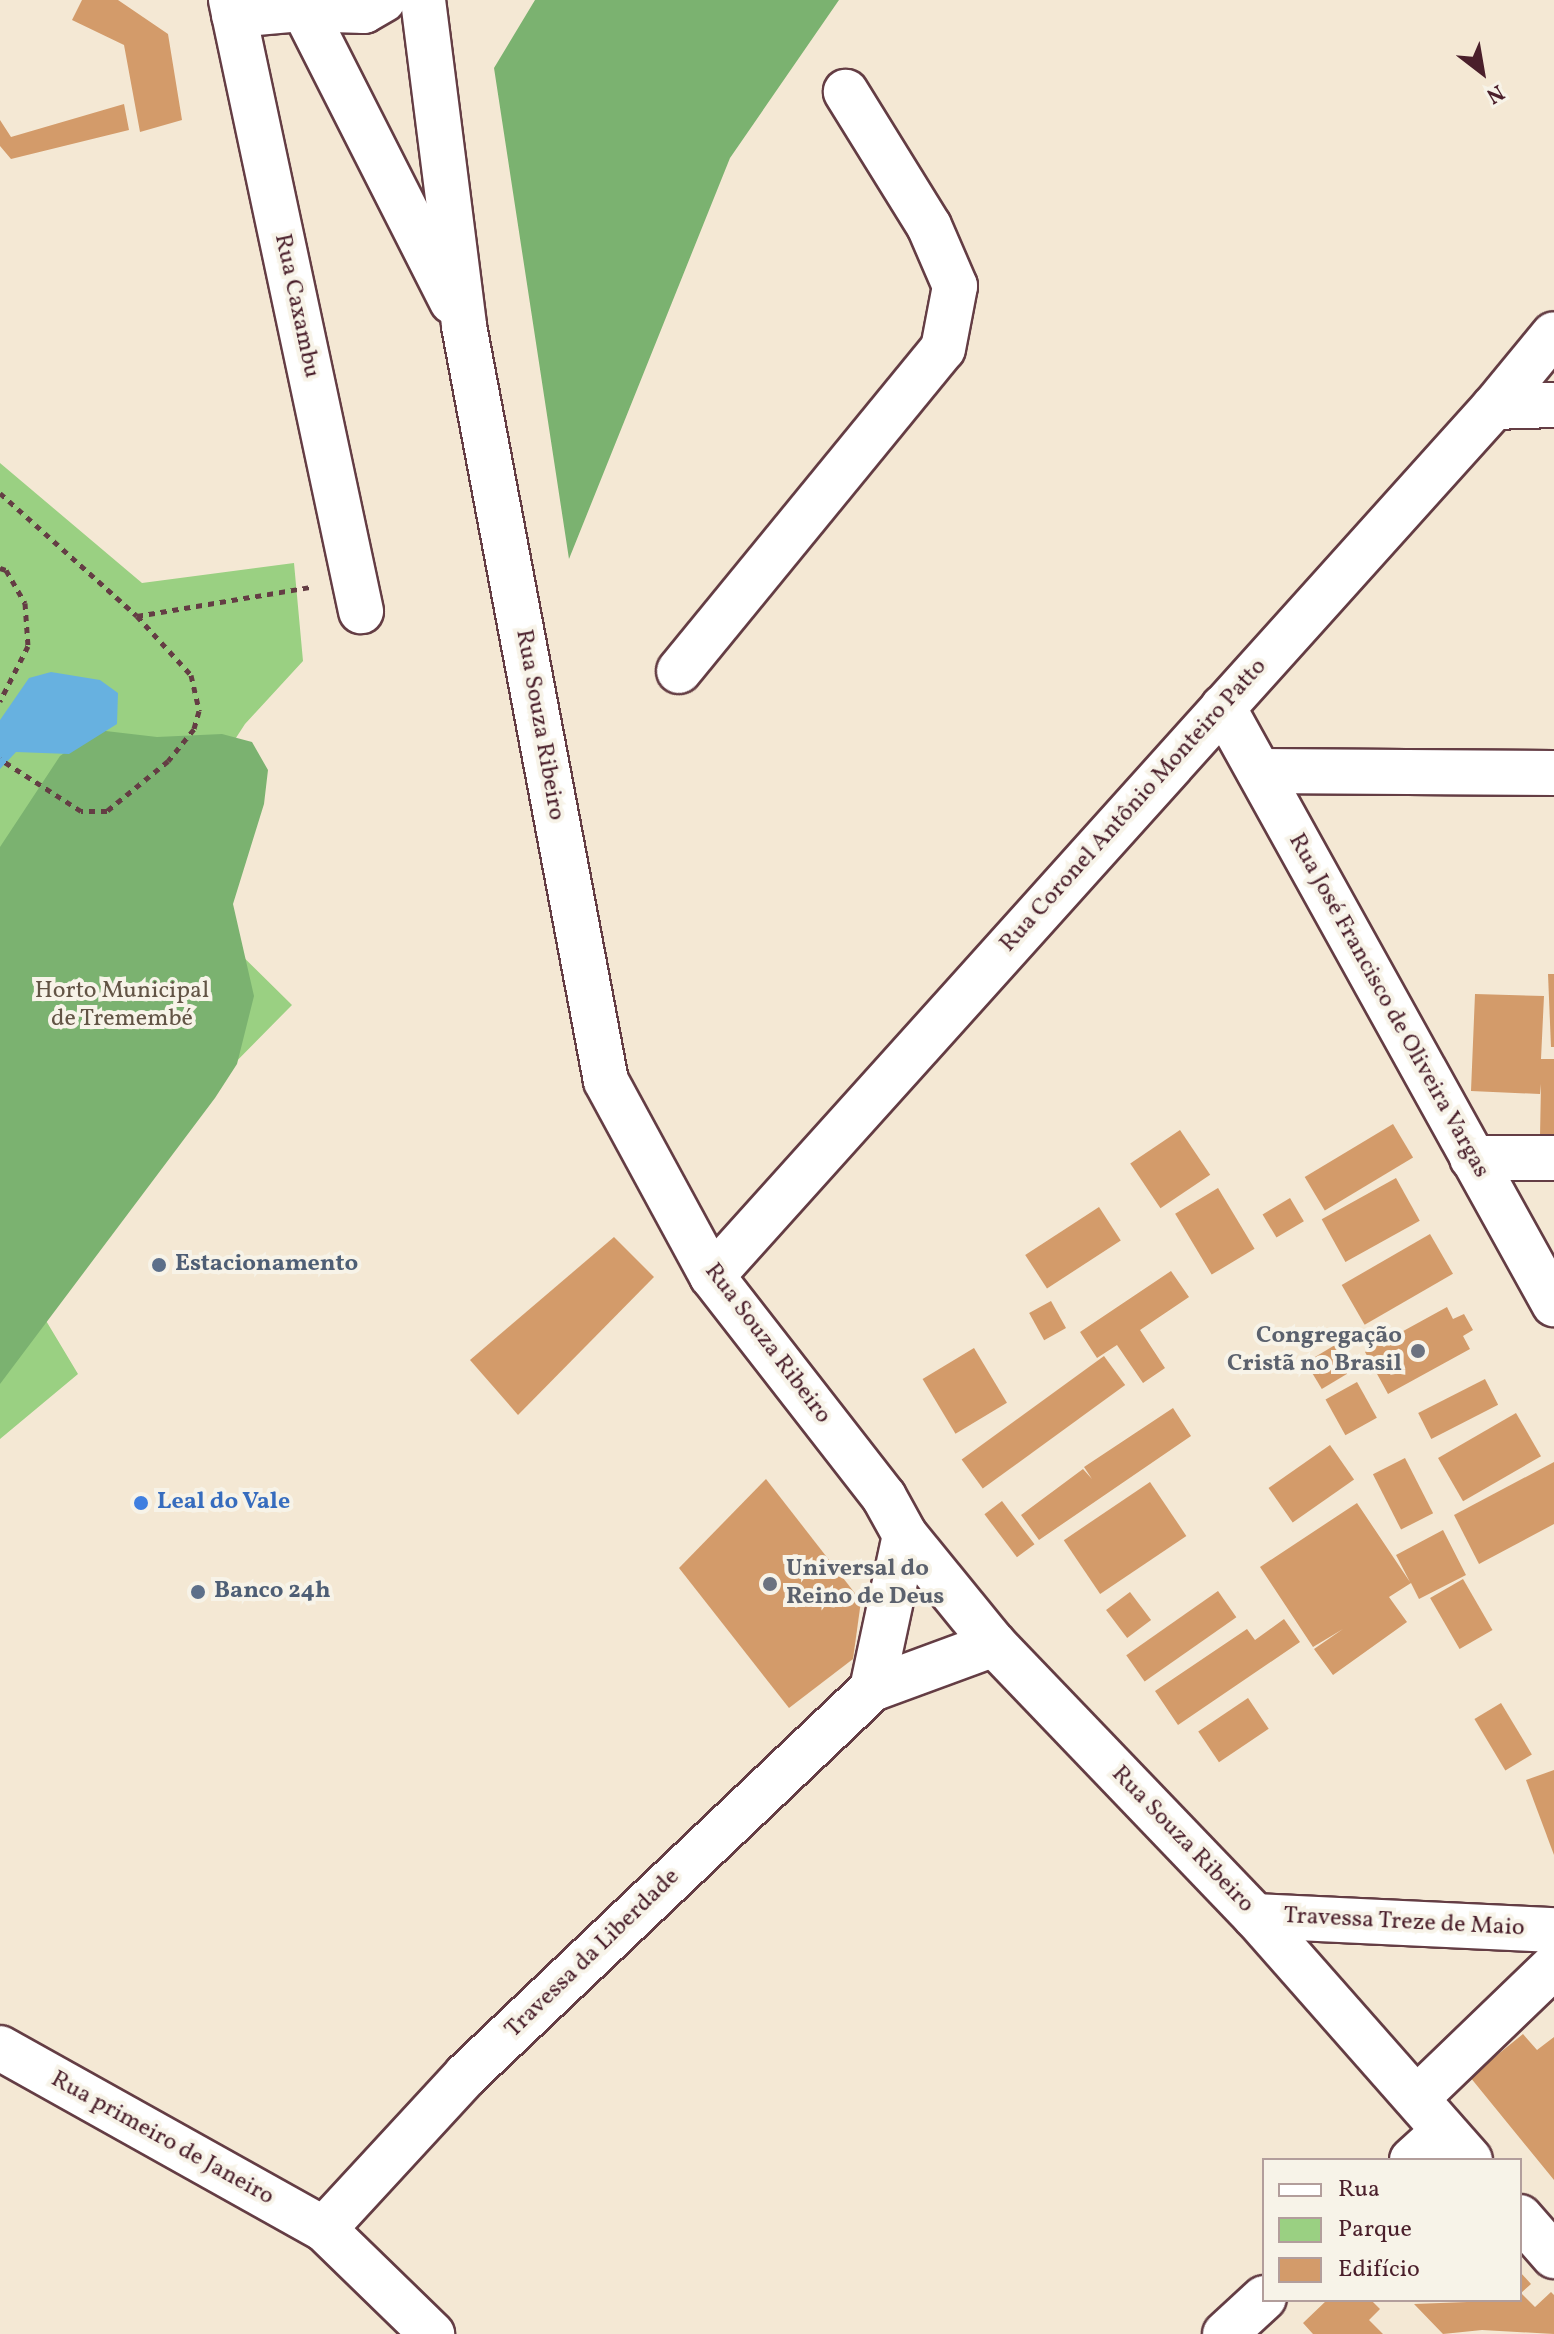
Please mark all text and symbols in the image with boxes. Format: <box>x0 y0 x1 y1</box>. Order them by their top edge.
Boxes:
north arrow <box>1442 32 1522 112</box>
text: N <box>1480 76 1509 110</box>
street label: Rua Caxambu <box>267 231 325 381</box>
street label: Rua Souza Ribeiro <box>508 627 570 823</box>
street label: Rua Coronel Antônio Monteiro Patto <box>994 653 1274 959</box>
street label: Rua José Francisco de Oliveira Vargas <box>1281 829 1495 1183</box>
park label: Horto Municipal de Tremembé <box>35 978 209 1034</box>
place label: Estacionamento <box>175 1251 358 1279</box>
marker: Estacionamento <box>150 1256 168 1274</box>
street label: Rua Souza Ribeiro <box>697 1258 837 1430</box>
place label: Congregação Cristã no Brasil <box>1227 1323 1402 1379</box>
marker: Congregação Cristã no Brasil <box>1409 1342 1427 1360</box>
place label: Leal do Vale <box>157 1489 291 1517</box>
marker: Leal do Vale <box>132 1494 150 1512</box>
place label: Universal do Reino de Deus <box>786 1556 944 1612</box>
marker: Universal do Reino de Deus <box>761 1575 779 1593</box>
place label: Banco 24h <box>214 1578 331 1606</box>
marker: Banco 24h <box>189 1583 207 1601</box>
street label: Rua Souza Ribeiro <box>1105 1761 1259 1919</box>
street label: Travessa da Liberdade <box>500 1863 686 2045</box>
street label: Travessa Treze de Maio <box>1282 1902 1526 1944</box>
street label: Rua primeiro de Janeiro <box>45 2066 279 2212</box>
legend <box>1262 2158 1522 2302</box>
text: Rua <box>1338 2173 1380 2207</box>
text: Parque <box>1338 2213 1412 2247</box>
text: Edifício <box>1338 2253 1420 2287</box>

